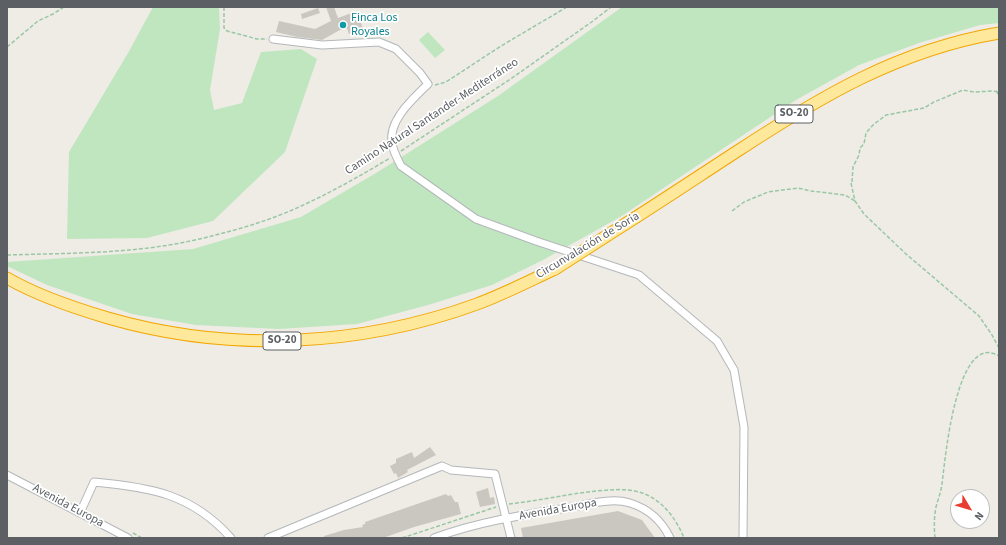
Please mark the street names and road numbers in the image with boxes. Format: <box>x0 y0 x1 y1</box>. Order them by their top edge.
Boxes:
street label: Camino Natural Santander-Mediterráneo <box>343 55 521 179</box>
road number: SO-20 <box>775 105 813 123</box>
street label: Circunvalación de Soria <box>534 209 642 283</box>
road number: SO-20 <box>263 332 301 350</box>
street label: Avenida Europa <box>30 481 106 531</box>
street label: Avenida Europa <box>518 496 598 524</box>

